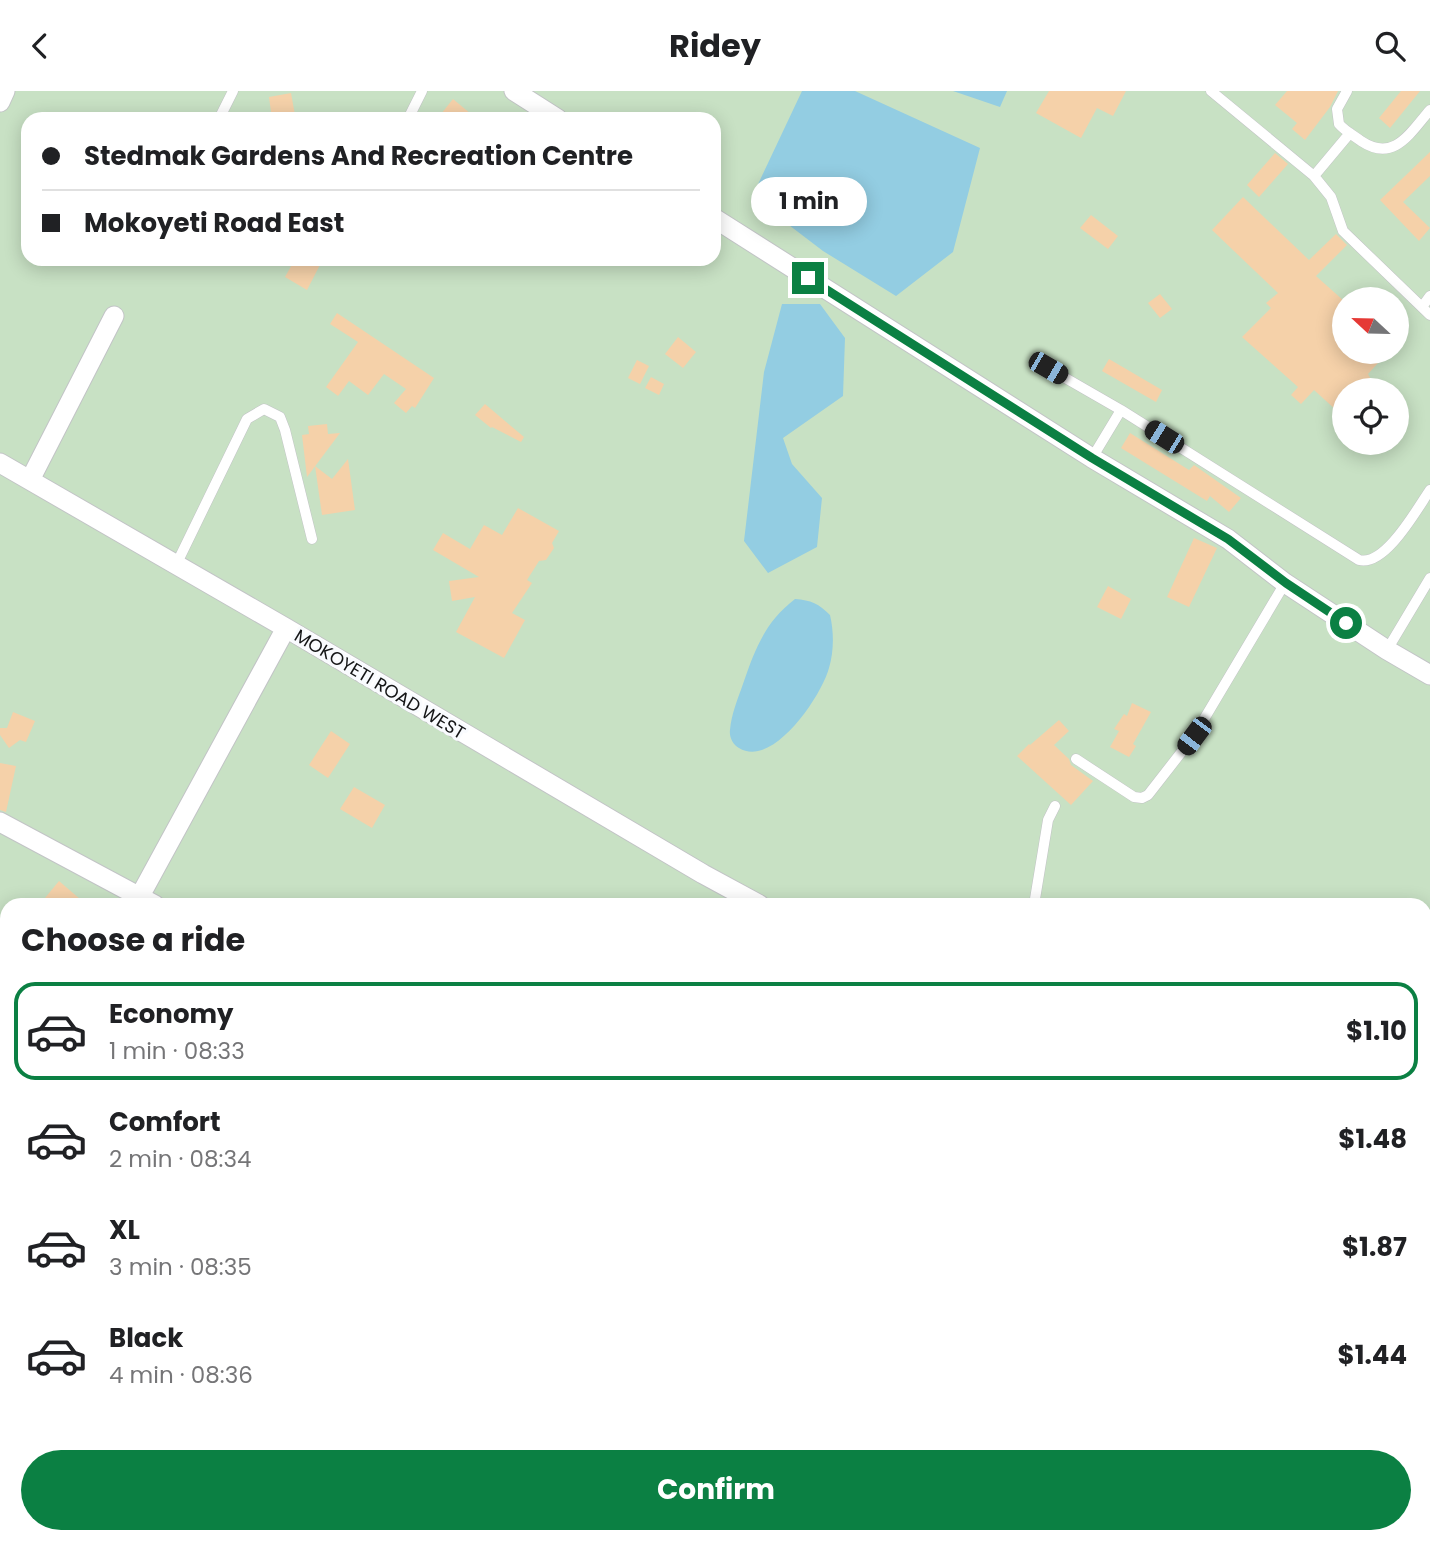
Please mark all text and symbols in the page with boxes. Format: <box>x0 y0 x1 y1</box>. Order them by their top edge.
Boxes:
text: Ridey <box>669 23 761 68</box>
icon: back <box>21 27 59 65</box>
icon: search <box>1371 27 1409 65</box>
text: Stedmak Gardens And Recreation Centre <box>84 138 633 174</box>
callout: 1 min <box>750 177 866 225</box>
text: 1 min <box>779 185 839 217</box>
text: Mokoyeti Road East <box>84 205 344 241</box>
route end <box>792 262 824 294</box>
north arrow <box>1332 287 1409 364</box>
map controls <box>1332 287 1409 455</box>
car <box>1025 348 1072 388</box>
button: locate <box>1332 378 1409 455</box>
car <box>1141 417 1188 457</box>
route start <box>1330 607 1362 639</box>
street label: MOKOYETI ROAD WEST <box>290 623 470 745</box>
car <box>1173 713 1216 759</box>
text: Choose a ride <box>21 917 245 962</box>
text: Economy <box>109 996 233 1032</box>
icon: car <box>25 1000 88 1063</box>
text: $1.10 <box>1346 1013 1407 1049</box>
text: 1 min · 08:33 <box>109 1035 245 1067</box>
text: Comfort <box>109 1104 221 1140</box>
icon: car <box>25 1108 88 1171</box>
text: $1.48 <box>1338 1121 1407 1157</box>
text: 2 min · 08:34 <box>109 1143 251 1175</box>
text: XL <box>109 1212 140 1248</box>
icon: car <box>25 1216 88 1279</box>
text: $1.87 <box>1342 1229 1407 1265</box>
text: 3 min · 08:35 <box>109 1251 252 1283</box>
text: Black <box>109 1320 183 1356</box>
icon: car <box>25 1324 88 1387</box>
text: $1.44 <box>1338 1337 1407 1373</box>
text: 4 min · 08:36 <box>109 1359 253 1391</box>
button: Confirm <box>21 1450 1411 1530</box>

